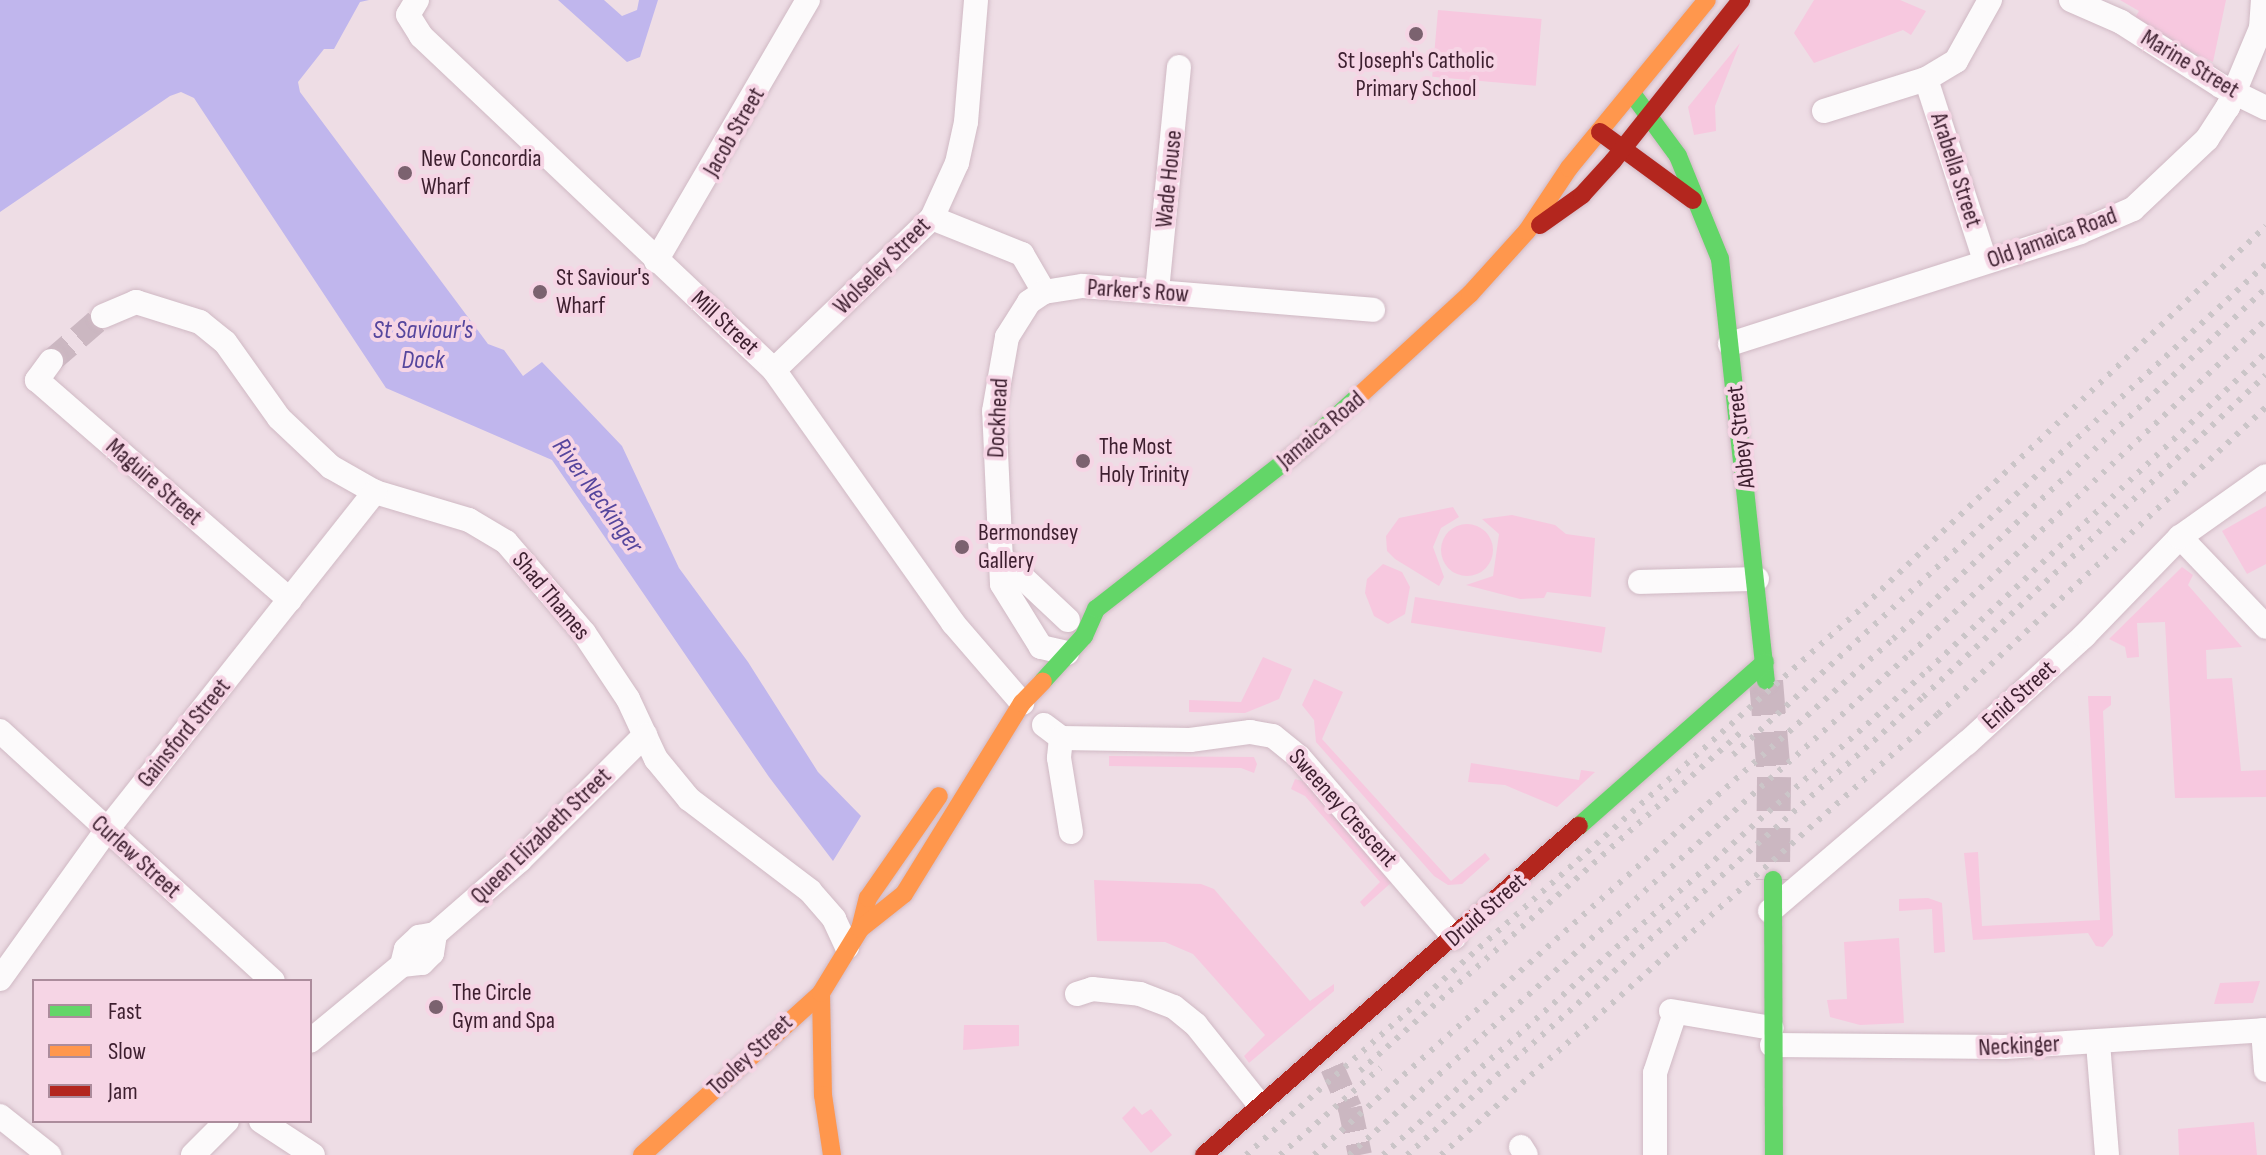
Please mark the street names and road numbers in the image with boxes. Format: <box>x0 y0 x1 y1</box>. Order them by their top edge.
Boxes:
street label: Marine Street <box>2136 24 2244 104</box>
street label: Jacob Street <box>697 82 771 182</box>
street label: Arabella Street <box>1924 109 1988 231</box>
street label: Wade House <box>1150 129 1188 229</box>
street label: Old Jamaica Road <box>1983 201 2121 275</box>
street label: Wolseley Street <box>827 211 937 321</box>
street label: Parker's Row <box>1086 273 1190 309</box>
street label: Mill Street <box>685 284 765 362</box>
street label: Dockhead <box>982 377 1014 459</box>
street label: Abbey Street <box>1720 384 1762 490</box>
street label: Jamaica Road <box>1271 385 1371 475</box>
street label: Maguire Street <box>100 432 208 532</box>
street label: Shad Thames <box>506 546 596 646</box>
street label: Enid Street <box>1976 654 2062 736</box>
street label: Gainsford Street <box>131 673 237 793</box>
street label: Sweeney Crescent <box>1282 743 1404 873</box>
street label: Queen Elizabeth Street <box>465 762 617 910</box>
street label: Curlew Street <box>85 809 187 905</box>
street label: Druid Street <box>1440 867 1532 953</box>
street label: Tooley Street <box>702 1008 798 1102</box>
street label: Neckinger <box>1978 1029 2060 1063</box>

